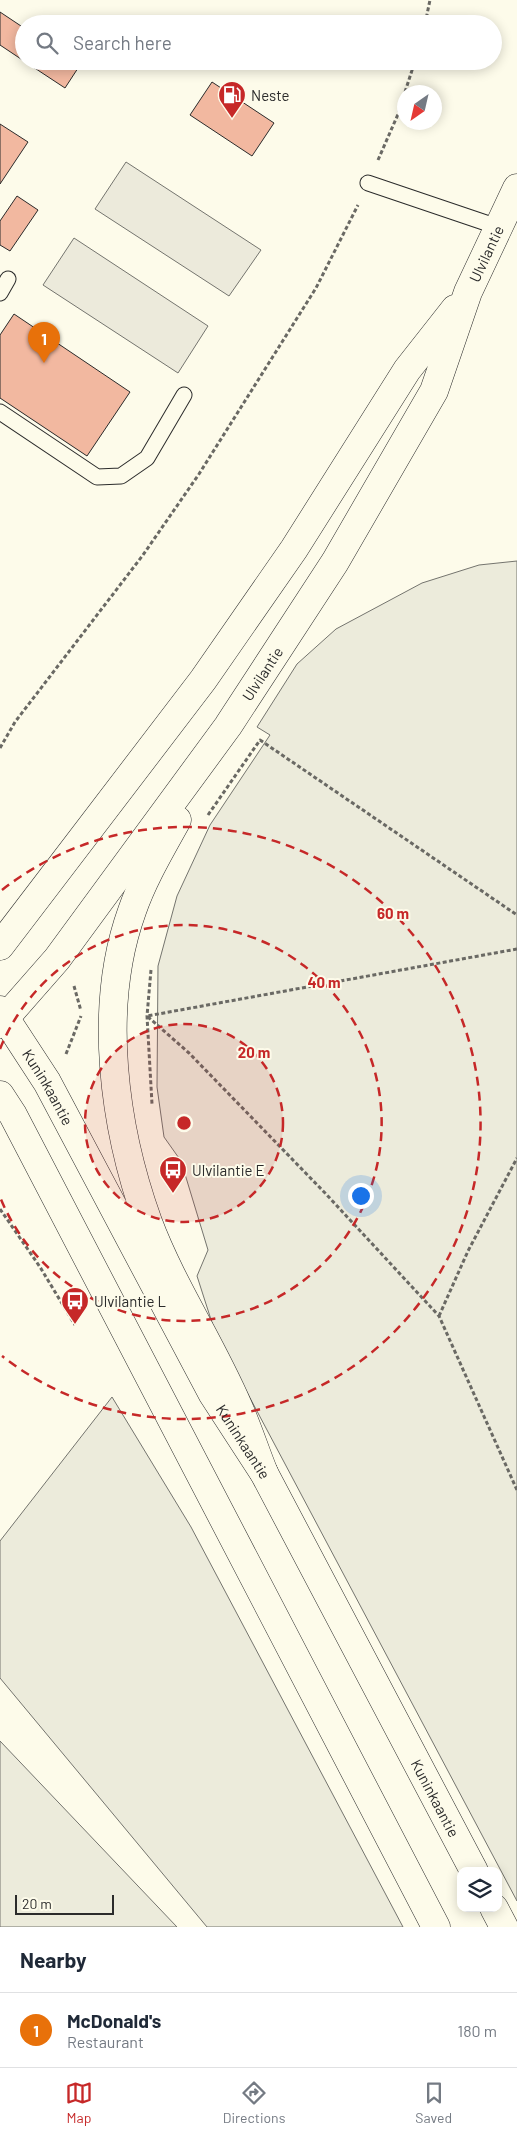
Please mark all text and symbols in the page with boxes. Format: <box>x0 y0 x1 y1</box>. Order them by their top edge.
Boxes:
search box <box>15 15 502 70</box>
icon: search <box>33 29 61 57</box>
text: Search here <box>73 31 172 54</box>
fuel station icon: Neste <box>217 80 247 119</box>
north arrow <box>397 85 442 130</box>
place label: Neste <box>251 86 289 104</box>
street label: Ulvilantie <box>465 222 507 285</box>
pin: 1 <box>28 322 60 363</box>
street label: Ulvilantie <box>238 643 286 704</box>
text: 60 m <box>377 904 409 922</box>
text: 40 m <box>307 973 341 991</box>
text: 20 m <box>238 1043 270 1061</box>
street label: Kuninkaantie <box>19 1046 77 1128</box>
centre of rings <box>175 1114 193 1132</box>
bus stop icon: Ulvilantie E <box>158 1155 188 1194</box>
place label: Ulvilantie E <box>192 1161 265 1179</box>
your location <box>348 1183 374 1209</box>
bus stop icon: Ulvilantie L <box>60 1286 90 1325</box>
place label: Ulvilantie L <box>94 1292 166 1310</box>
street label: Kuninkaantie <box>213 1401 274 1482</box>
street label: Kuninkaantie <box>408 1756 463 1840</box>
map controls <box>457 1867 502 1912</box>
button: layers <box>457 1867 502 1912</box>
scale bar <box>15 1892 114 1915</box>
text: 20 m <box>22 1895 52 1912</box>
text: Nearby <box>20 1947 86 1972</box>
text: McDonald's <box>67 2009 161 2032</box>
text: 1 <box>33 2021 39 2040</box>
text: 180 m <box>458 2021 497 2040</box>
text: Restaurant <box>67 2032 144 2051</box>
tab: Map <box>65 2079 93 2126</box>
tab: Directions <box>223 2079 285 2126</box>
tab: Saved <box>415 2079 452 2126</box>

